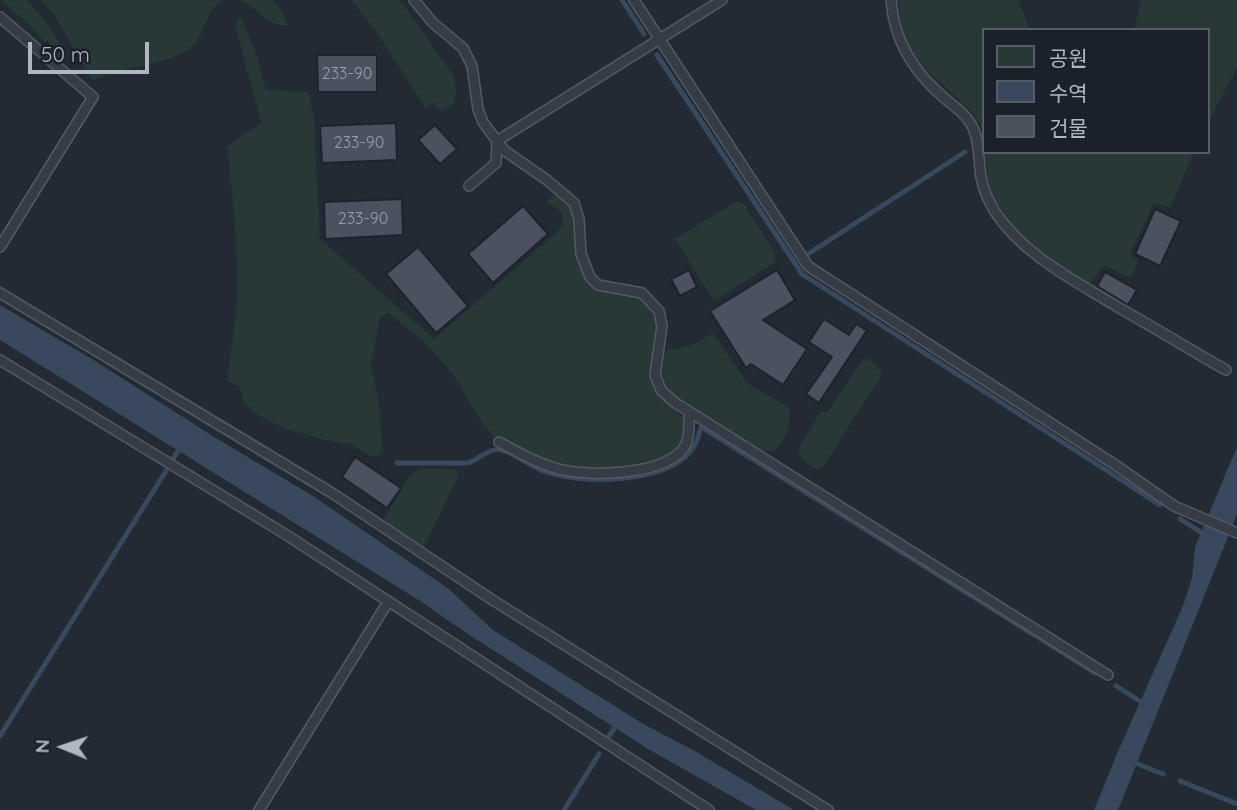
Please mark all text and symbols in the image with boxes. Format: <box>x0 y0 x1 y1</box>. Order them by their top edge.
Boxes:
scale bar <box>32 28 152 72</box>
legend <box>982 28 1209 154</box>
text: 50 m <box>41 41 90 67</box>
text: 공원 <box>1049 45 1088 71</box>
house number: 233-90 <box>322 64 372 84</box>
text: 수역 <box>1049 80 1088 106</box>
text: 건물 <box>1049 115 1088 141</box>
house number: 233-90 <box>334 133 384 153</box>
house number: 233-90 <box>338 209 388 229</box>
north arrow <box>28 712 98 782</box>
text: N <box>30 739 54 754</box>

